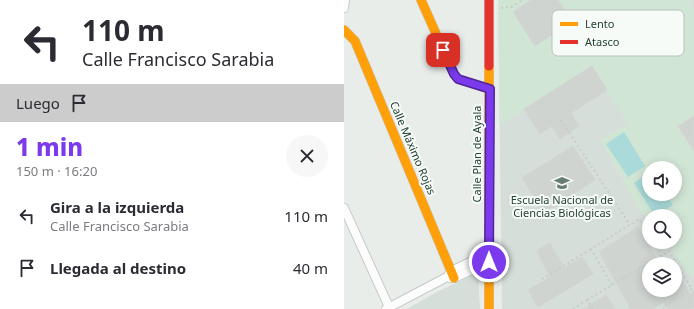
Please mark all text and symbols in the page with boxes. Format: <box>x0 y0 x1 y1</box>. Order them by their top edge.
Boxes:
legend <box>552 10 684 56</box>
text: 110 m <box>82 11 165 49</box>
icon: left <box>16 16 68 68</box>
text: Lento <box>585 16 615 31</box>
pin <box>426 33 460 67</box>
text: Atasco <box>585 34 620 49</box>
icon: arrive <box>432 39 454 61</box>
text: Calle Francisco Sarabia <box>82 47 274 71</box>
icon: arrive <box>68 92 90 114</box>
text: Luego <box>16 93 60 113</box>
street label: Calle Máximo Rojas <box>387 99 440 197</box>
street label: Calle Plan de Ayala <box>469 106 484 202</box>
text: 1 min <box>16 130 83 163</box>
button: close <box>286 135 328 177</box>
map controls <box>642 161 682 297</box>
button: sound <box>642 161 682 201</box>
text: 150 m · 16:20 <box>16 162 97 180</box>
school or university icon: Escuela Nacional de Ciencias Biológicas <box>553 174 571 192</box>
place label: Escuela Nacional de Ciencias Biológicas <box>511 192 613 220</box>
text: Gira a la izquierda <box>50 197 184 217</box>
icon: left <box>16 205 38 227</box>
text: 110 m <box>284 206 328 226</box>
button: search <box>642 209 682 249</box>
text: Calle Francisco Sarabia <box>50 217 189 235</box>
position arrow <box>468 241 510 283</box>
icon: arrive <box>16 257 38 279</box>
button: layers <box>642 257 682 297</box>
text: Llegada al destino <box>50 258 186 278</box>
text: 40 m <box>293 258 328 278</box>

